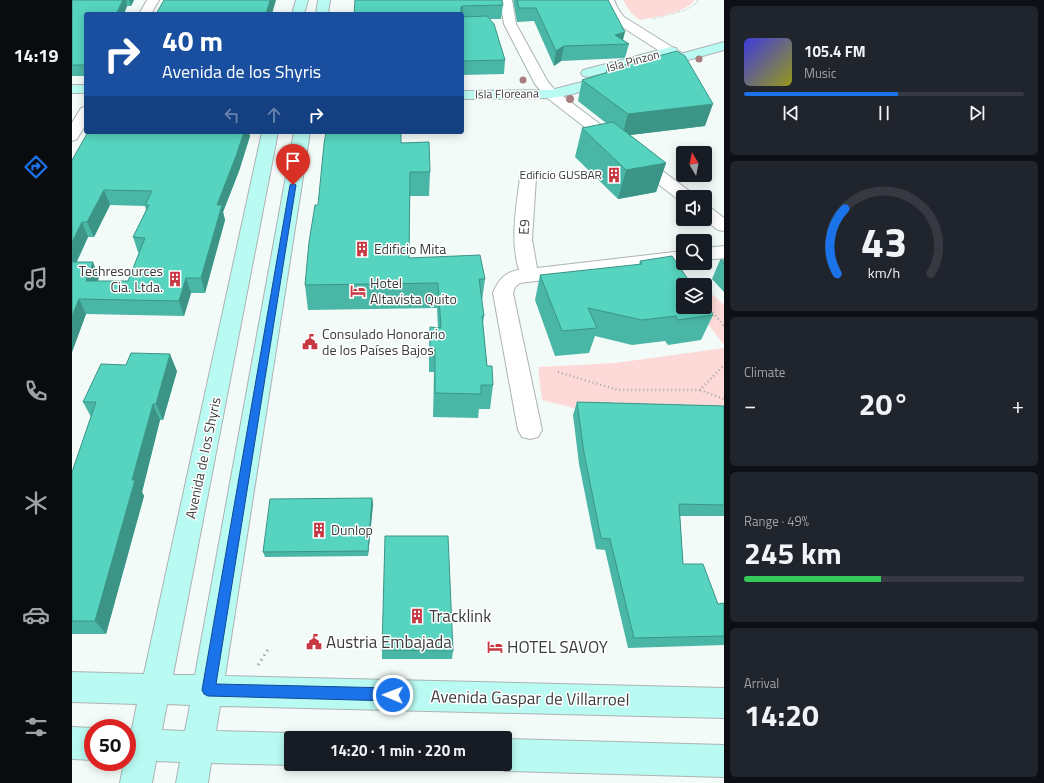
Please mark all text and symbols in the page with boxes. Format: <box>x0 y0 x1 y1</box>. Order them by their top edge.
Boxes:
text: 40 m <box>162 19 223 62</box>
icon: right <box>96 28 148 80</box>
text: 105.4 FM <box>804 40 866 63</box>
text: 14:19 <box>14 42 58 69</box>
street label: Isla Pinzon <box>604 44 662 77</box>
text: Avenida de los Shyris <box>162 58 321 85</box>
text: Music <box>804 63 836 83</box>
street label: Isla Floreana <box>475 83 539 104</box>
icon: previous <box>780 102 802 124</box>
icon: pause <box>873 102 895 124</box>
icon: next <box>966 102 988 124</box>
icon: left <box>221 104 243 126</box>
icon: ahead <box>263 104 285 126</box>
icon: right <box>305 104 327 126</box>
pin <box>276 144 310 185</box>
north arrow <box>676 146 712 182</box>
map controls <box>676 146 712 314</box>
icon: arrive <box>282 150 304 172</box>
icon: directions <box>22 153 50 181</box>
place label: Edificio GUSBAR <box>520 165 602 184</box>
building icon: Edificio GUSBAR <box>605 166 623 184</box>
button: sound <box>676 190 712 226</box>
text: 43 <box>861 210 907 273</box>
street label: E9 <box>513 218 534 235</box>
button: search <box>676 234 712 270</box>
place label: Edificio Mita <box>374 238 446 259</box>
building icon: Edificio Mita <box>353 240 371 258</box>
place label: Techresources Cia. Ltda. <box>79 260 163 297</box>
text: km/h <box>868 262 900 284</box>
icon: music <box>22 265 50 293</box>
building icon: Techresources Cia. Ltda. <box>166 270 184 288</box>
place label: Hotel Altavista Quito <box>370 272 457 309</box>
button: layers <box>676 278 712 314</box>
hotel icon: Hotel Altavista Quito <box>349 282 367 300</box>
place label: Consulado Honorario de los Países Bajos <box>322 323 445 360</box>
public building icon: Consulado Honorario de los Países Bajos <box>301 333 319 351</box>
text: Climate <box>744 362 785 382</box>
icon: phone <box>22 377 50 405</box>
text: 20° <box>859 381 909 427</box>
text: − <box>744 388 756 422</box>
text: + <box>1012 388 1024 422</box>
street label: Avenida de los Shyris <box>179 395 226 521</box>
icon: climate <box>22 489 50 517</box>
text: Range · 49% <box>744 511 809 531</box>
place label: Dunlop <box>331 519 373 540</box>
building icon: Dunlop <box>310 521 328 539</box>
text: 245 km <box>744 530 842 576</box>
icon: car <box>22 601 50 629</box>
place label: Tracklink <box>429 603 491 629</box>
building icon: Tracklink <box>408 607 426 625</box>
place label: Austria Embajada <box>326 629 452 655</box>
public building icon: Austria Embajada <box>305 633 323 651</box>
place label: HOTEL SAVOY <box>507 634 608 660</box>
hotel icon: HOTEL SAVOY <box>486 638 504 656</box>
text: Arrival <box>744 673 779 693</box>
position arrow <box>372 674 414 716</box>
street label: Avenida Gaspar de Villarroel <box>430 683 630 713</box>
text: 14:20 <box>744 692 819 738</box>
icon: filters <box>22 713 50 741</box>
speed limit sign: 50 <box>84 719 136 771</box>
text: 14:20 · 1 min · 220 m <box>330 739 466 762</box>

